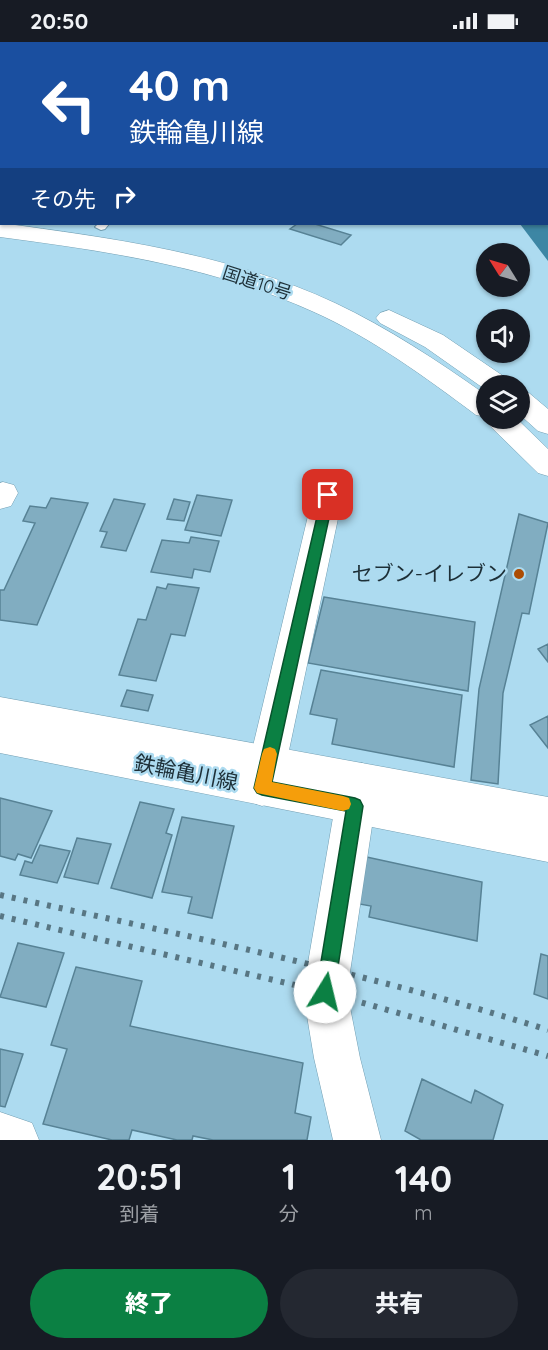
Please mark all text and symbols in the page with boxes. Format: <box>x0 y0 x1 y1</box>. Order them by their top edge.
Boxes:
text: 20:50 <box>30 7 88 35</box>
text: 40 m <box>129 59 230 112</box>
icon: left <box>30 66 108 144</box>
text: 鉄輪亀川線 <box>129 115 264 149</box>
icon: right <box>108 180 141 213</box>
text: その先 <box>30 185 96 213</box>
north arrow <box>476 243 530 297</box>
map controls <box>476 243 530 429</box>
street label: 国道10号 <box>220 261 295 304</box>
button: sound <box>476 309 530 363</box>
button: layers <box>476 375 530 429</box>
pin <box>302 469 353 520</box>
icon: arrive <box>311 478 344 511</box>
place label: セブン-イレブン <box>352 560 507 586</box>
marker: セブン-イレブン <box>512 567 526 581</box>
street label: 鉄輪亀川線 <box>132 749 240 795</box>
position arrow <box>293 960 357 1024</box>
text: 20:51 <box>96 1154 183 1199</box>
text: 1 <box>282 1154 296 1199</box>
text: 140 <box>395 1156 452 1201</box>
text: m <box>414 1200 433 1225</box>
text: 到着 <box>119 1201 159 1226</box>
text: 分 <box>279 1201 299 1226</box>
button: 終了 <box>30 1269 268 1338</box>
button: 共有 <box>280 1269 518 1338</box>

